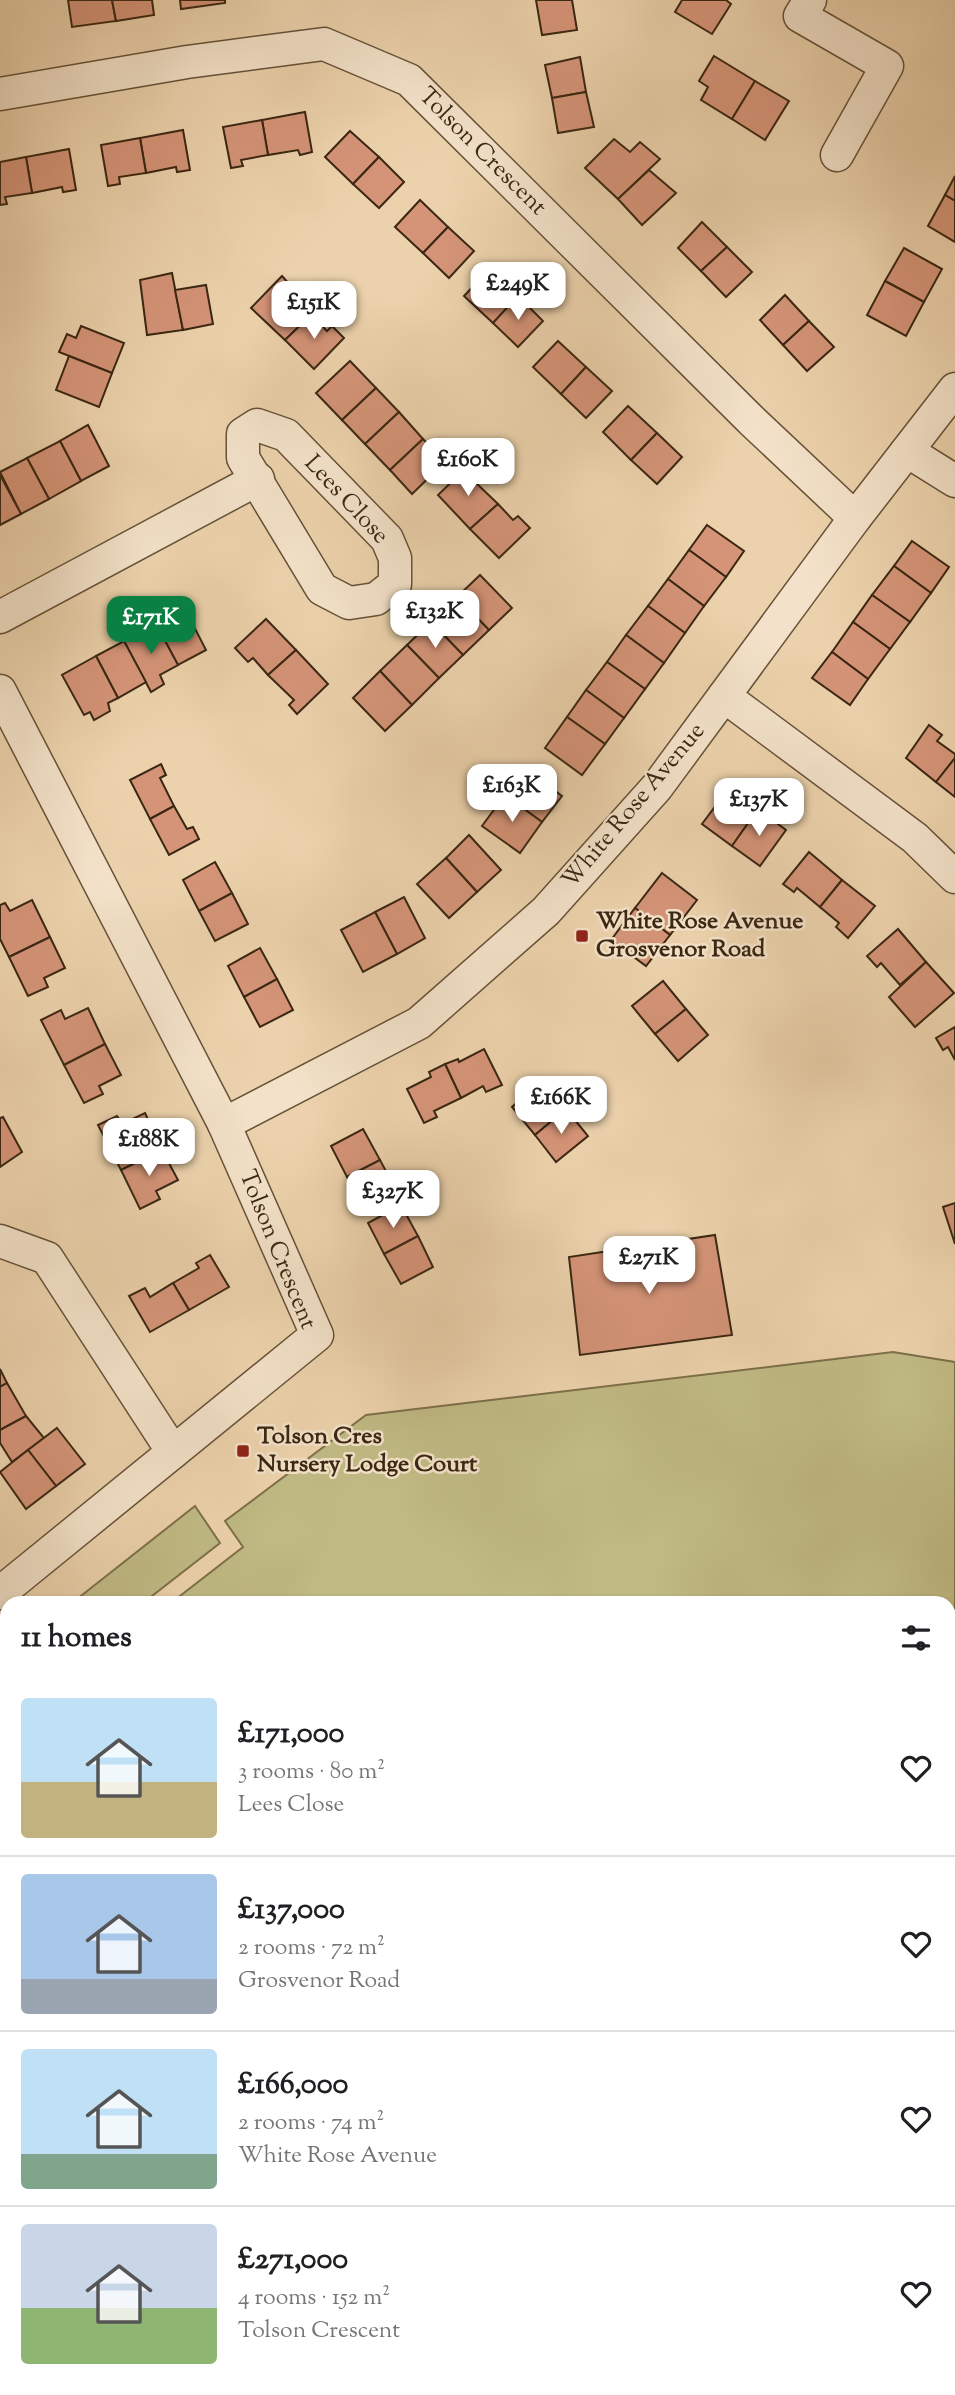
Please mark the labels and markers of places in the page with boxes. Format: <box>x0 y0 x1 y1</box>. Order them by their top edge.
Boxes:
pin: £249K <box>469 262 567 322</box>
pin: £151K <box>265 282 363 341</box>
pin: £160K <box>419 438 517 498</box>
pin: £132K <box>386 590 484 650</box>
pin: £171K <box>102 596 200 656</box>
pin: £163K <box>463 764 561 824</box>
pin: £137K <box>710 778 808 838</box>
place label: White Rose Avenue Grosvenor Road <box>596 905 804 967</box>
marker: White Rose Avenue Grosvenor Road <box>574 928 590 944</box>
pin: £166K <box>512 1076 610 1136</box>
pin: £188K <box>100 1118 198 1178</box>
pin: £327K <box>344 1170 442 1230</box>
pin: £271K <box>600 1236 698 1296</box>
place label: Tolson Cres Nursery Lodge Court <box>257 1420 478 1482</box>
marker: Tolson Cres Nursery Lodge Court <box>235 1443 251 1459</box>

